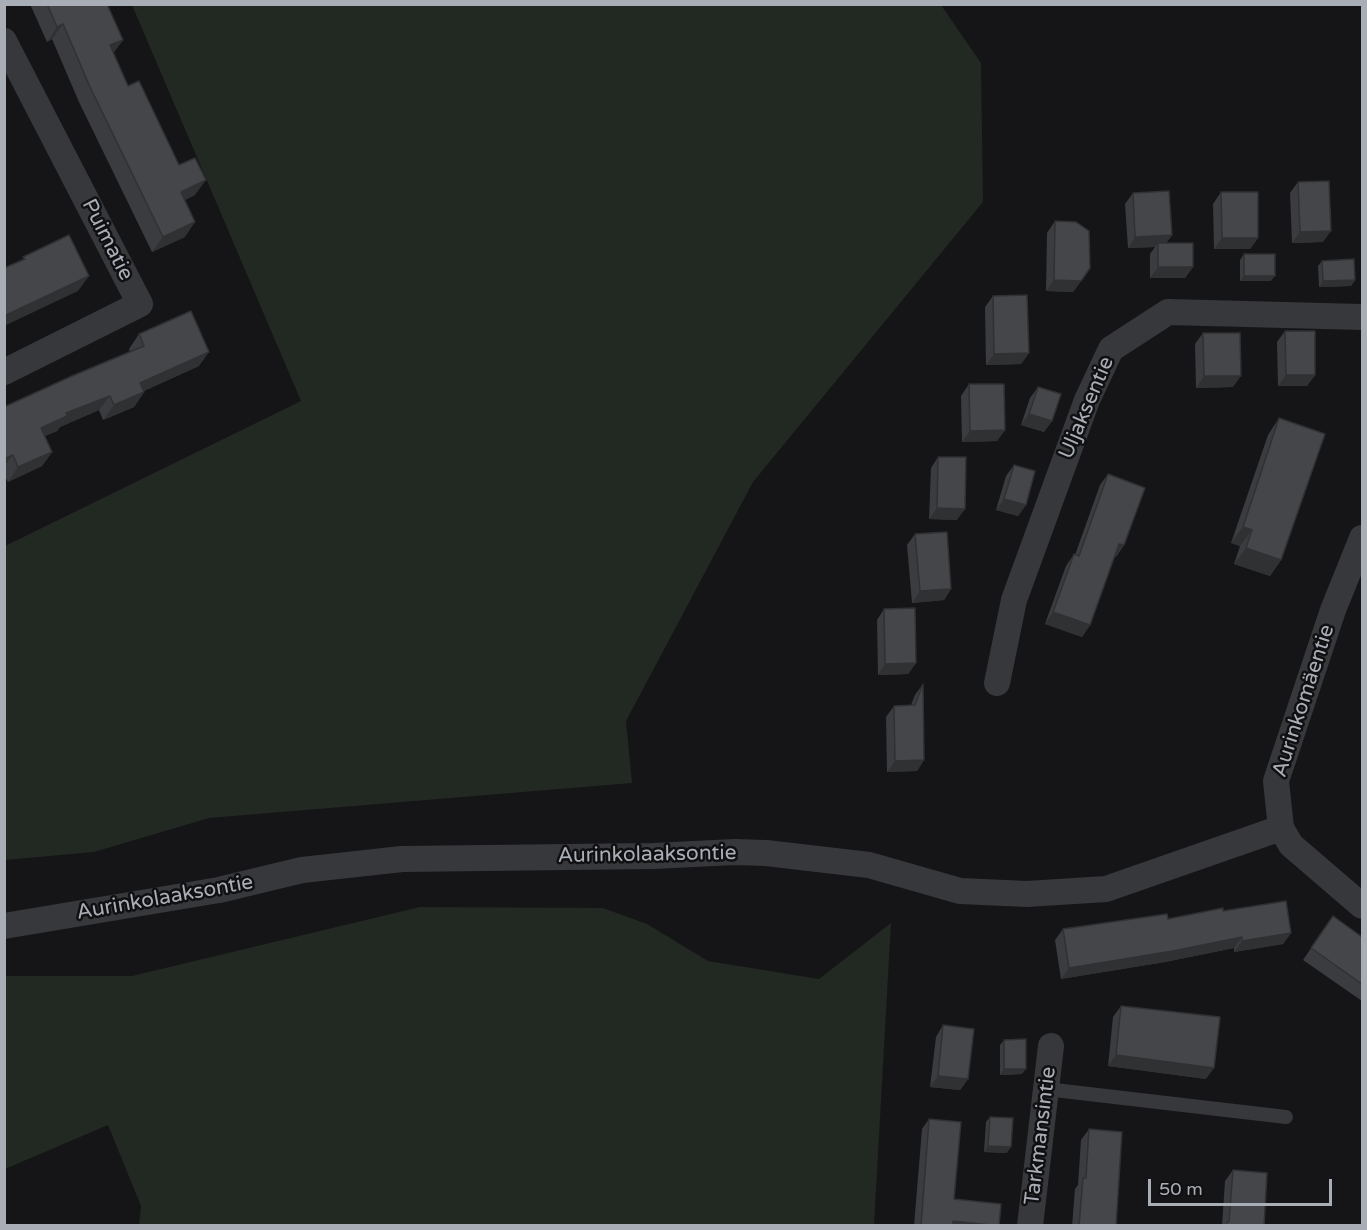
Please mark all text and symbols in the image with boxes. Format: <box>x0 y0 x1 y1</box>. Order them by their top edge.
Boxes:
street label: Puimatie <box>76 195 138 285</box>
street label: Uljaksentie <box>1054 353 1120 463</box>
street label: Aurinkomäentie <box>1267 622 1341 780</box>
street label: Aurinkolaaksontie <box>557 841 737 869</box>
street label: Aurinkolaaksontie <box>75 870 255 926</box>
street label: Tarkmansintie <box>1020 1065 1062 1207</box>
scale bar <box>1151 1167 1336 1205</box>
text: 50 m <box>1159 1178 1203 1200</box>

